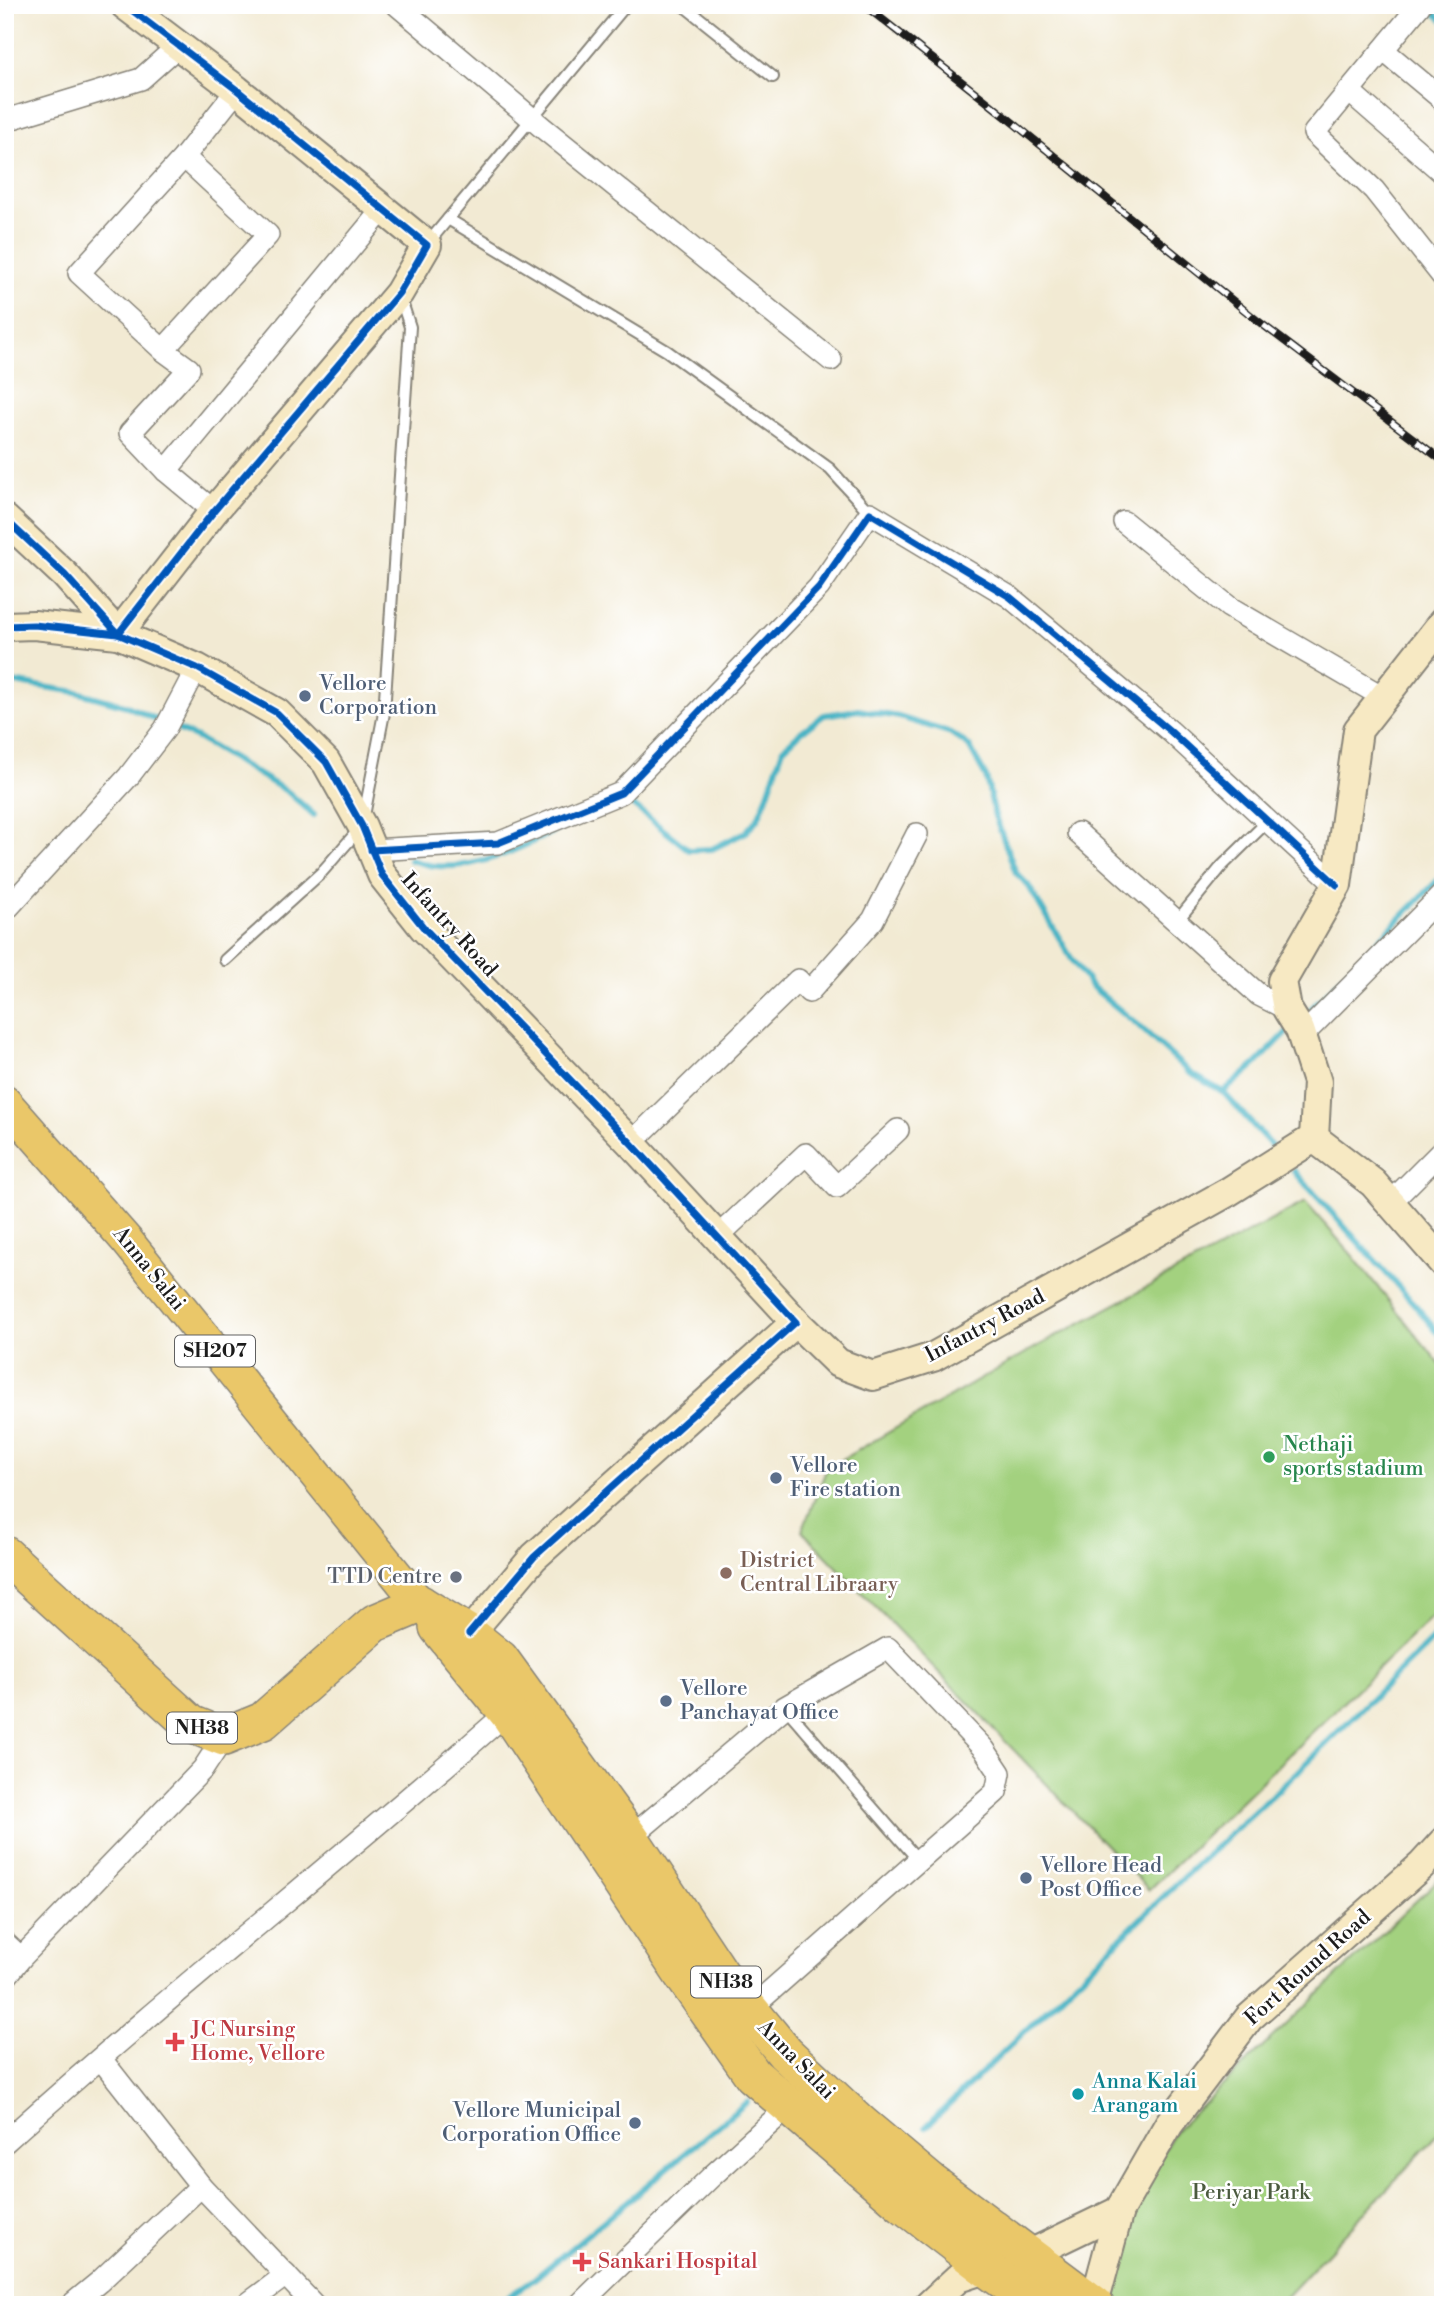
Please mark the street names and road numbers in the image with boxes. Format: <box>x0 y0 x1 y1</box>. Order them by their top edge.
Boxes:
street label: Infantry Road <box>395 867 503 983</box>
street label: Anna Salai <box>107 1221 191 1316</box>
street label: Infantry Road <box>921 1284 1049 1368</box>
road number: SH207 <box>175 1336 255 1366</box>
road number: NH38 <box>167 1712 237 1744</box>
street label: Fort Round Road <box>1239 1904 1377 2032</box>
road number: NH38 <box>691 1966 761 1998</box>
street label: Anna Salai <box>751 2014 840 2105</box>

